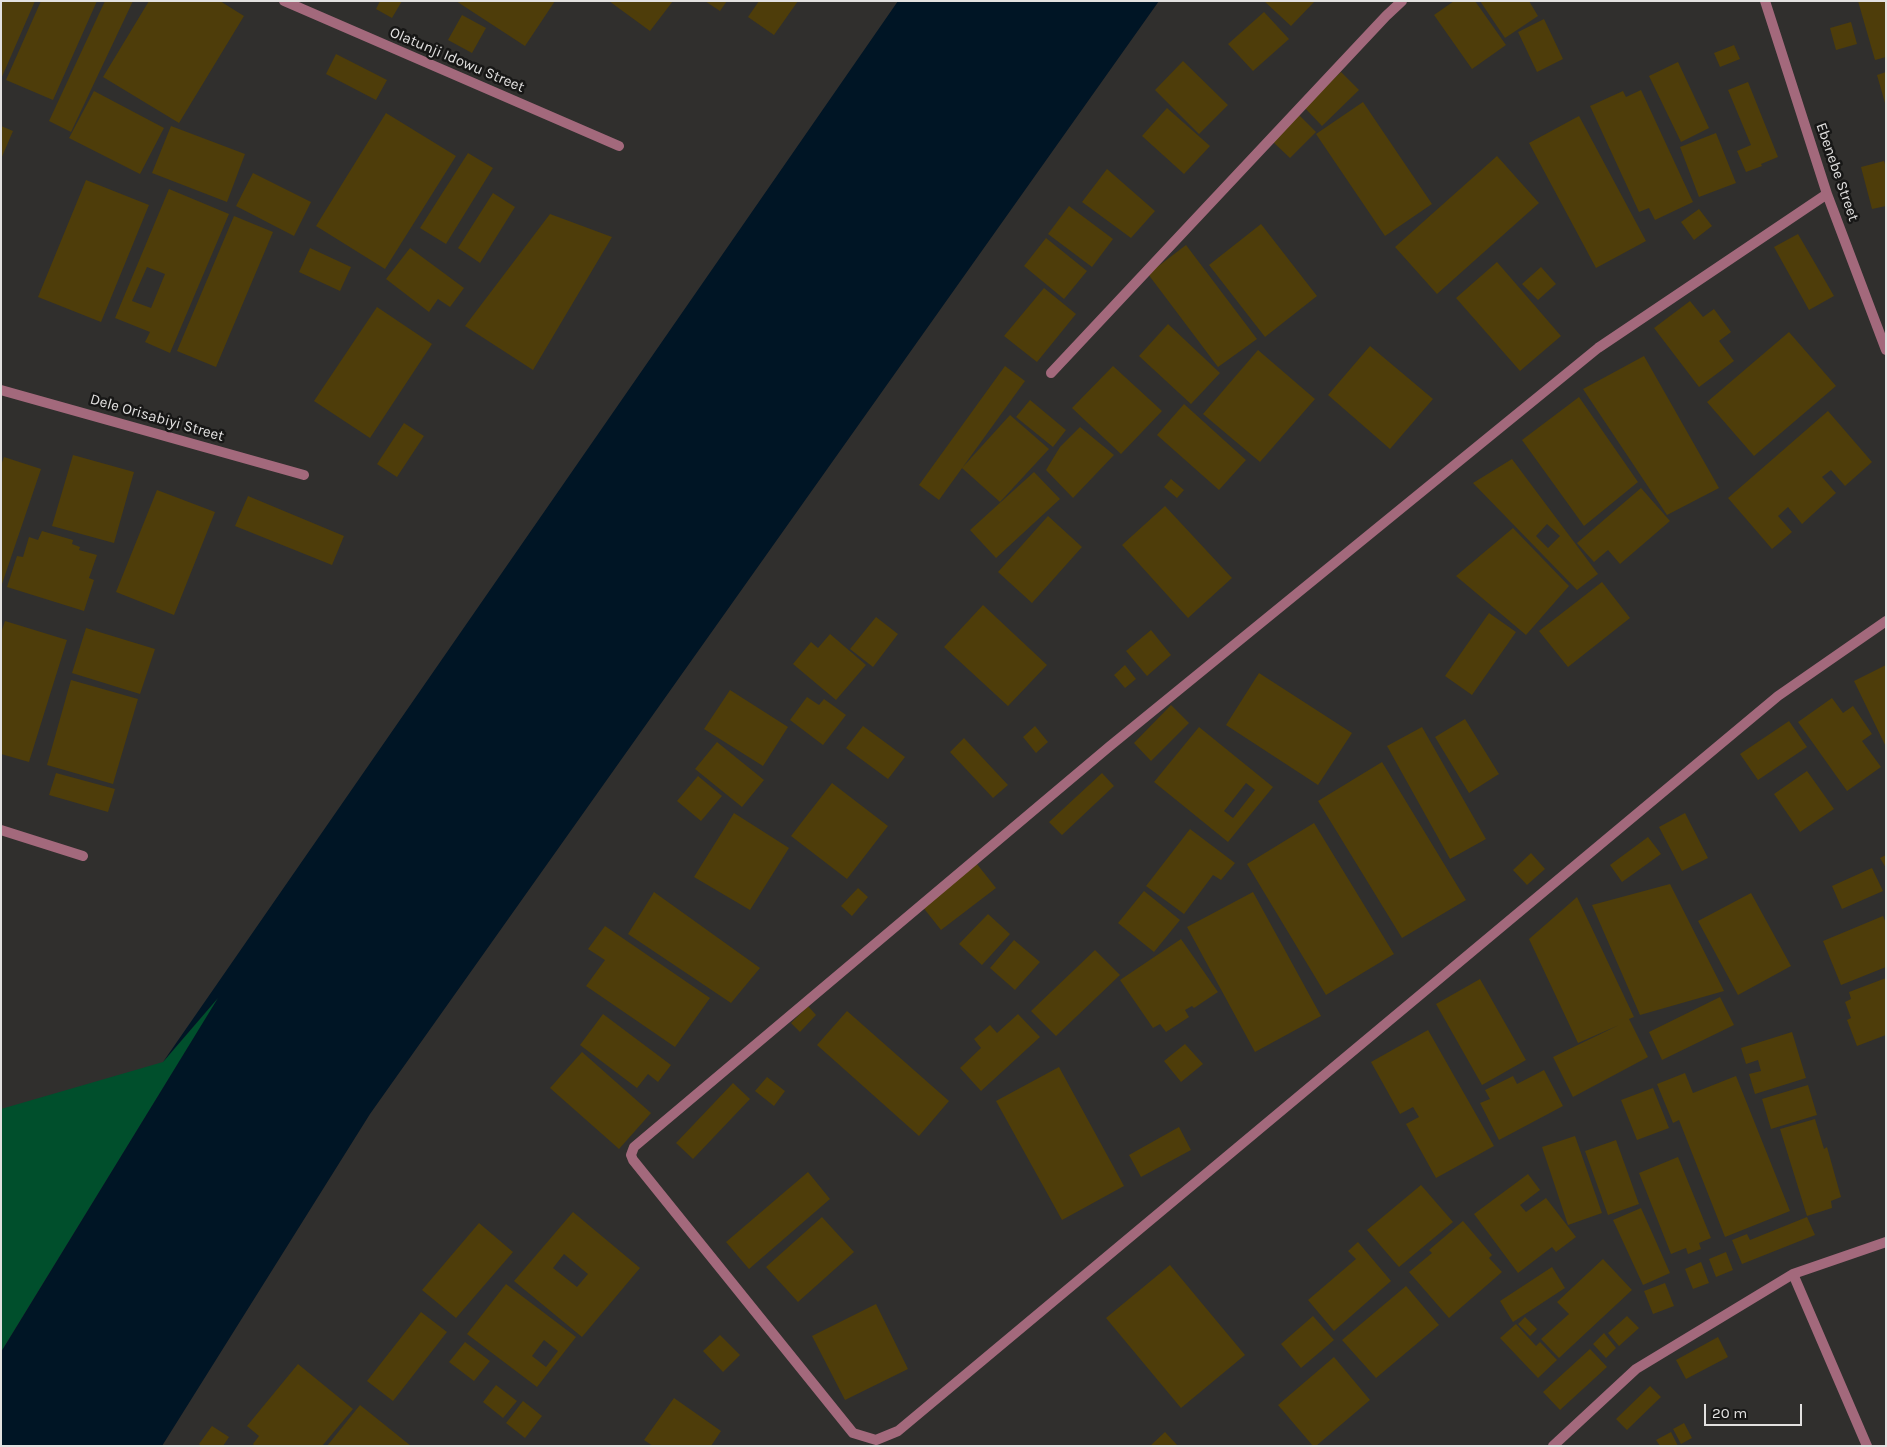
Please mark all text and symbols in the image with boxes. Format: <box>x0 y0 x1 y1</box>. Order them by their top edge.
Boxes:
street label: Olatunji Idowu Street <box>387 23 527 97</box>
street label: Ebenebe Street <box>1812 120 1862 224</box>
street label: Dele Orisabiyi Street <box>88 390 226 446</box>
scale bar <box>1707 1394 1804 1426</box>
text: 20 m <box>1712 1404 1747 1422</box>

